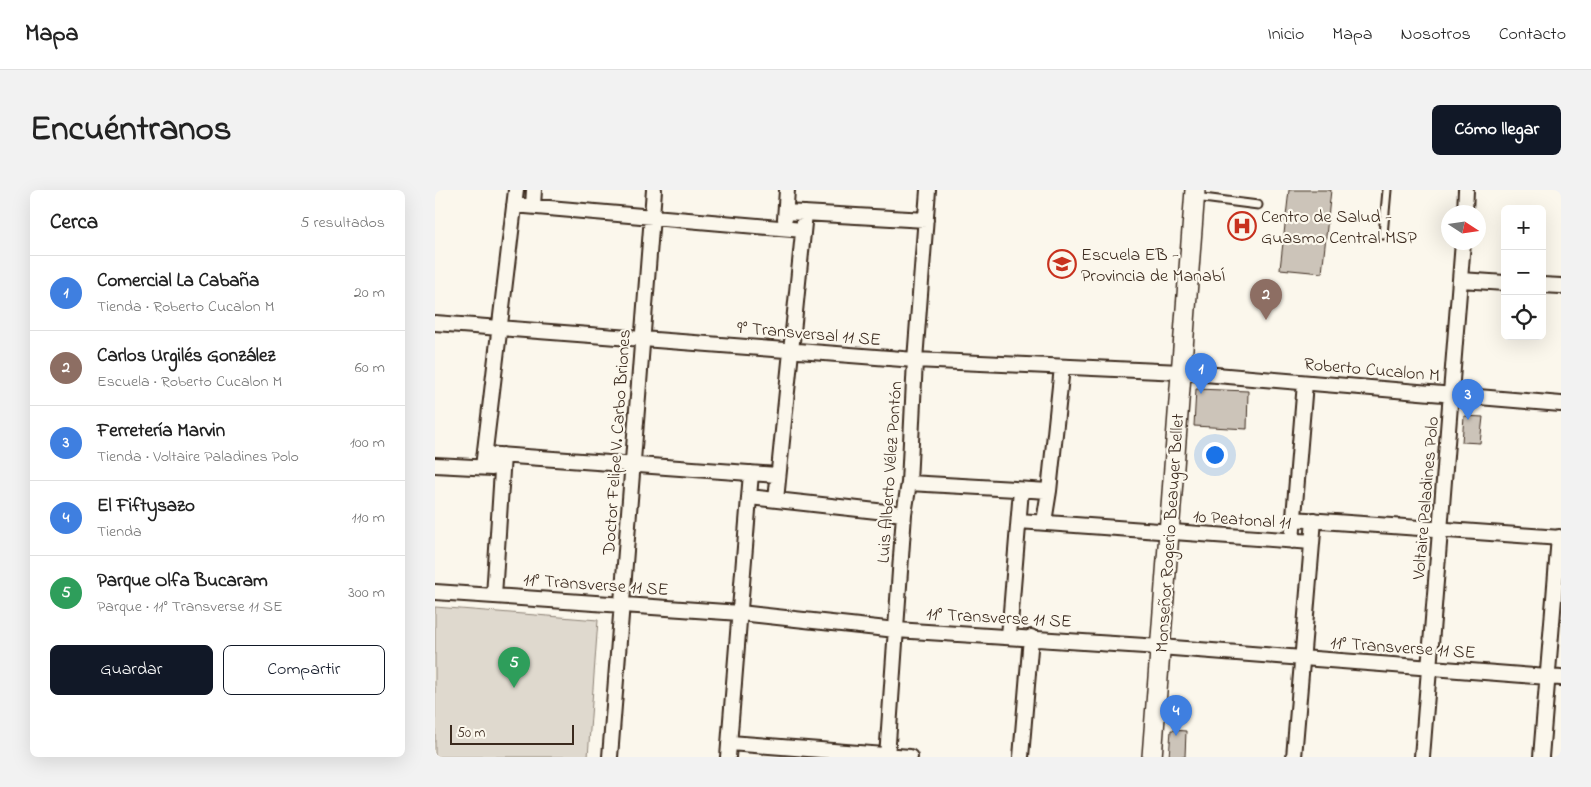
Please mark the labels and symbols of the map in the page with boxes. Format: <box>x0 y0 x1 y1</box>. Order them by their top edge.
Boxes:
place label: Centro de Salud - Guasmo Central MSP <box>1261 205 1417 252</box>
north arrow <box>1441 205 1486 250</box>
hospital icon: Centro de Salud - Guasmo Central MSP <box>1227 211 1257 241</box>
place label: Escuela EB - Provincia de ManabÍ <box>1081 243 1225 290</box>
school or university icon: Escuela EB - Provincia de ManabÍ <box>1047 249 1077 279</box>
pin: 2 <box>1250 279 1282 320</box>
street label: 9° Transversal 11 SE <box>736 316 882 354</box>
street label: Doctor Felipe V. Carbo Briones <box>597 329 639 557</box>
street label: Roberto Cucalon M <box>1303 352 1441 390</box>
pin: 1 <box>1185 353 1217 394</box>
pin: 3 <box>1452 379 1484 420</box>
street label: Luis Alberto Vélez Pontón <box>872 380 910 564</box>
street label: Monseñor Rogerio Beauger Bellet <box>1150 413 1193 654</box>
street label: Voltaire Paladines Polo <box>1407 415 1447 582</box>
your location <box>1202 442 1228 468</box>
street label: 10 Peatonal 11 <box>1192 505 1292 537</box>
street label: 11° Transverse 11 SE <box>522 568 670 604</box>
street label: 11° Transverse 11 SE <box>925 602 1072 636</box>
street label: 11° Transverse 11 SE <box>1329 631 1477 667</box>
pin: 5 <box>498 647 530 688</box>
pin: 4 <box>1160 695 1192 736</box>
scale bar <box>450 722 574 745</box>

